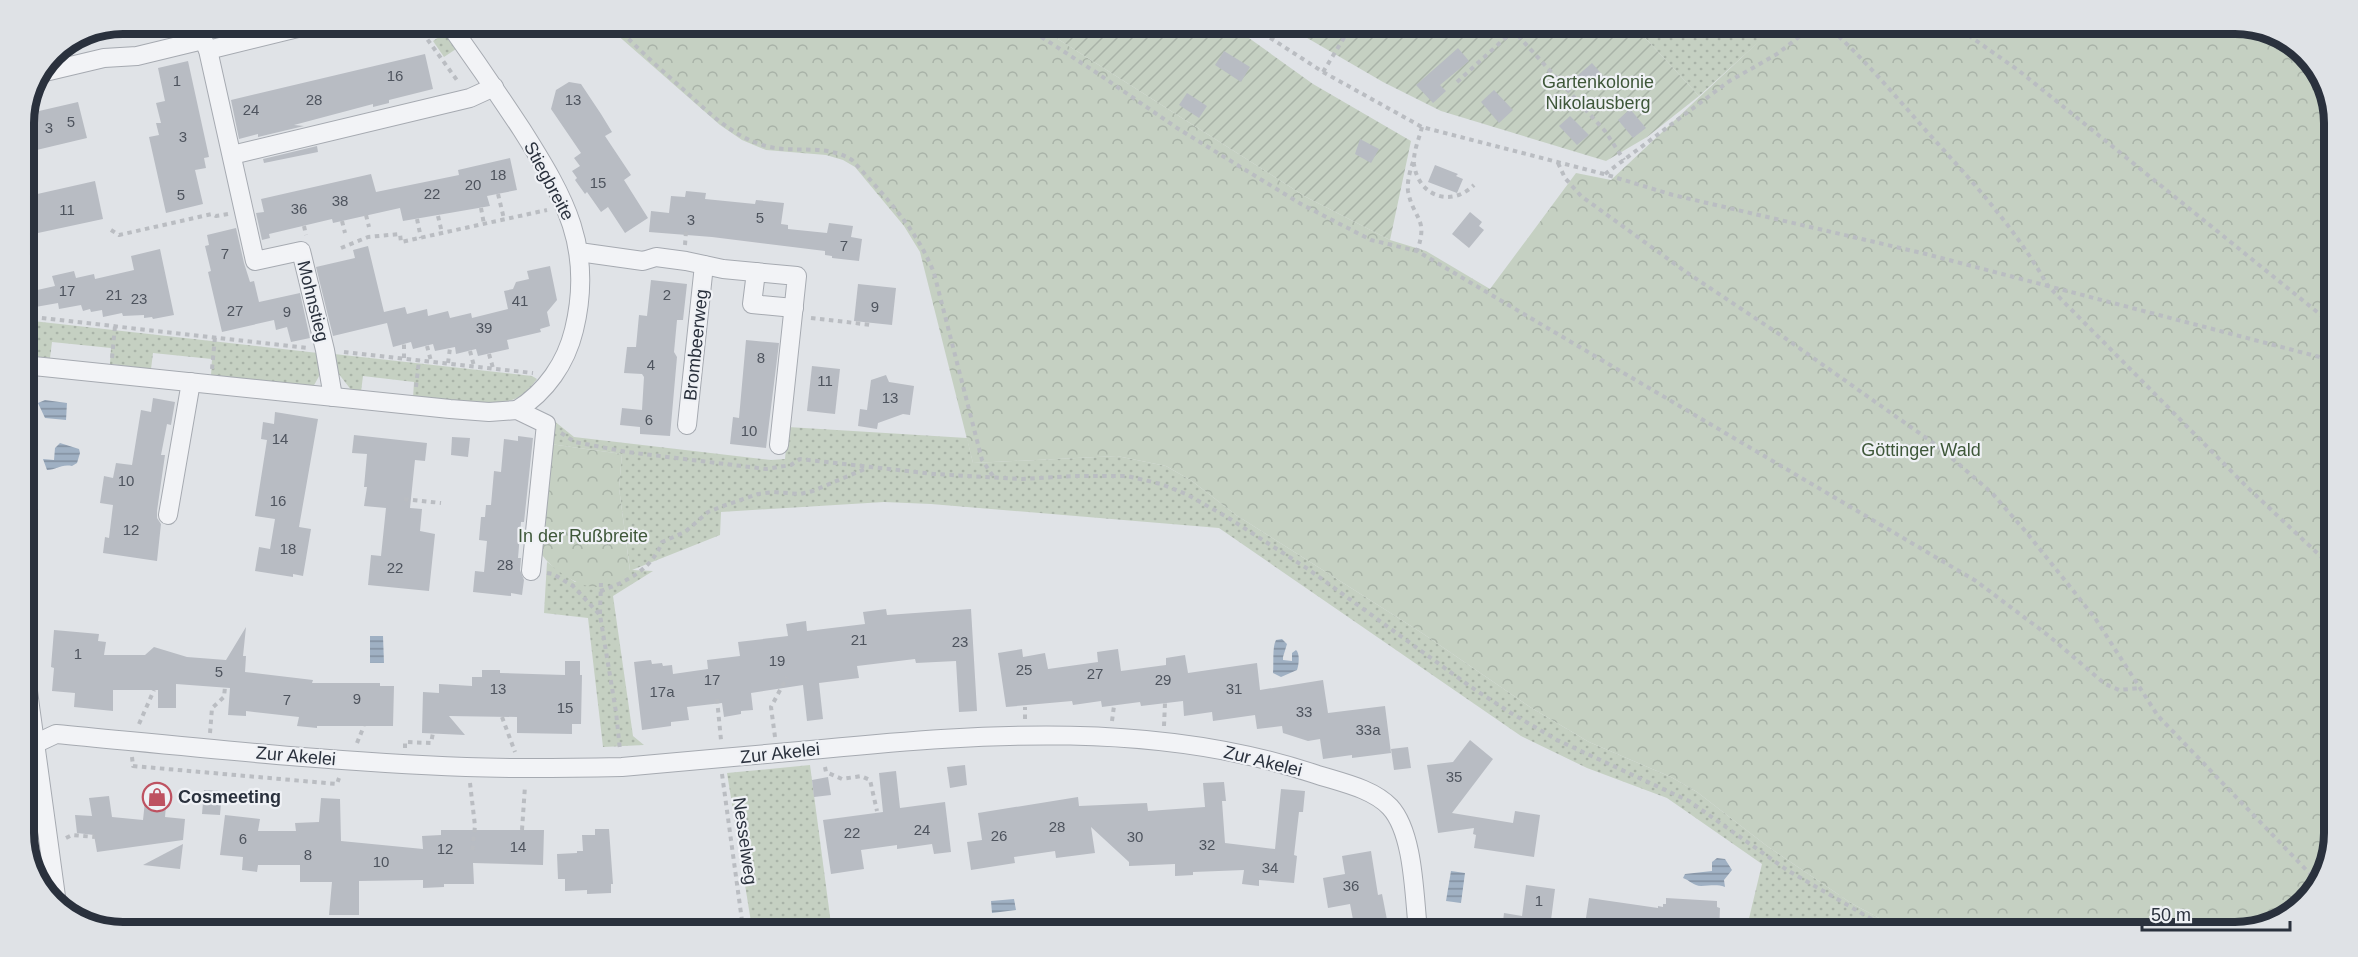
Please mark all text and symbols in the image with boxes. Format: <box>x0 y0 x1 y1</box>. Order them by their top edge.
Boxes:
house number: 16 <box>387 67 403 84</box>
house number: 1 <box>173 72 181 89</box>
park label: Gartenkolonie Nikolausberg <box>1542 72 1654 113</box>
house number: 28 <box>306 91 322 108</box>
house number: 13 <box>565 91 581 108</box>
house number: 24 <box>243 101 259 118</box>
house number: 5 <box>67 113 75 130</box>
house number: 3 <box>45 119 53 136</box>
house number: 3 <box>179 128 187 145</box>
street label: Stiegbreite <box>520 138 578 224</box>
house number: 18 <box>490 166 506 183</box>
house number: 15 <box>590 174 606 191</box>
house number: 20 <box>465 176 481 193</box>
house number: 22 <box>424 185 440 202</box>
house number: 5 <box>177 186 185 203</box>
house number: 38 <box>332 192 348 209</box>
house number: 36 <box>291 200 307 217</box>
house number: 11 <box>59 201 75 218</box>
house number: 5 <box>756 209 764 226</box>
house number: 3 <box>687 211 695 228</box>
house number: 7 <box>840 237 848 254</box>
house number: 7 <box>221 245 229 262</box>
street label: Mohnstieg <box>293 258 333 344</box>
house number: 17 <box>59 282 75 299</box>
house number: 21 <box>106 286 122 303</box>
house number: 2 <box>663 286 671 303</box>
street label: Brombeerweg <box>680 288 712 402</box>
house number: 23 <box>131 290 147 307</box>
house number: 41 <box>512 292 528 309</box>
house number: 9 <box>871 298 879 315</box>
house number: 27 <box>227 302 243 319</box>
house number: 9 <box>283 303 291 320</box>
house number: 39 <box>476 319 492 336</box>
house number: 8 <box>757 349 765 366</box>
house number: 4 <box>647 356 655 373</box>
house number: 11 <box>817 372 833 389</box>
house number: 13 <box>882 389 898 406</box>
house number: 6 <box>645 411 653 428</box>
house number: 10 <box>741 422 757 439</box>
house number: 14 <box>272 430 288 447</box>
park label: Göttinger Wald <box>1861 440 1981 460</box>
house number: 10 <box>118 472 134 489</box>
house number: 16 <box>270 492 286 509</box>
house number: 12 <box>123 521 139 538</box>
park label: In der Rußbreite <box>518 526 648 546</box>
house number: 18 <box>280 540 296 557</box>
house number: 28 <box>497 556 513 573</box>
house number: 22 <box>387 559 403 576</box>
house number: 21 <box>851 631 867 648</box>
house number: 23 <box>952 633 968 650</box>
house number: 1 <box>74 645 82 662</box>
house number: 19 <box>769 652 785 669</box>
house number: 25 <box>1016 661 1032 678</box>
house number: 5 <box>215 663 223 680</box>
house number: 27 <box>1087 665 1103 682</box>
house number: 17 <box>704 671 720 688</box>
house number: 29 <box>1155 671 1171 688</box>
house number: 13 <box>490 680 506 697</box>
house number: 31 <box>1226 680 1242 697</box>
house number: 17a <box>649 683 675 700</box>
house number: 9 <box>353 690 361 707</box>
house number: 7 <box>283 691 291 708</box>
house number: 15 <box>557 699 573 716</box>
house number: 33 <box>1296 703 1312 720</box>
house number: 33a <box>1355 721 1381 738</box>
street label: Zur Akelei <box>739 739 821 767</box>
street label: Zur Akelei <box>1222 742 1304 780</box>
street label: Zur Akelei <box>255 743 337 769</box>
house number: 35 <box>1446 768 1462 785</box>
shop icon: Cosmeeting <box>141 781 173 813</box>
place label: Cosmeeting <box>178 787 281 807</box>
street label: Nesselweg <box>729 796 761 886</box>
house number: 28 <box>1049 818 1065 835</box>
house number: 24 <box>914 821 930 838</box>
house number: 22 <box>844 824 860 841</box>
house number: 26 <box>991 827 1007 844</box>
house number: 30 <box>1127 828 1143 845</box>
house number: 6 <box>239 830 247 847</box>
house number: 32 <box>1199 836 1215 853</box>
house number: 14 <box>510 838 526 855</box>
house number: 12 <box>437 840 453 857</box>
house number: 8 <box>304 846 312 863</box>
house number: 10 <box>373 853 389 870</box>
house number: 34 <box>1262 859 1278 876</box>
house number: 36 <box>1343 877 1359 894</box>
house number: 1 <box>1535 892 1543 909</box>
scale bar <box>2142 894 2290 932</box>
text: 50 m <box>2151 905 2191 925</box>

